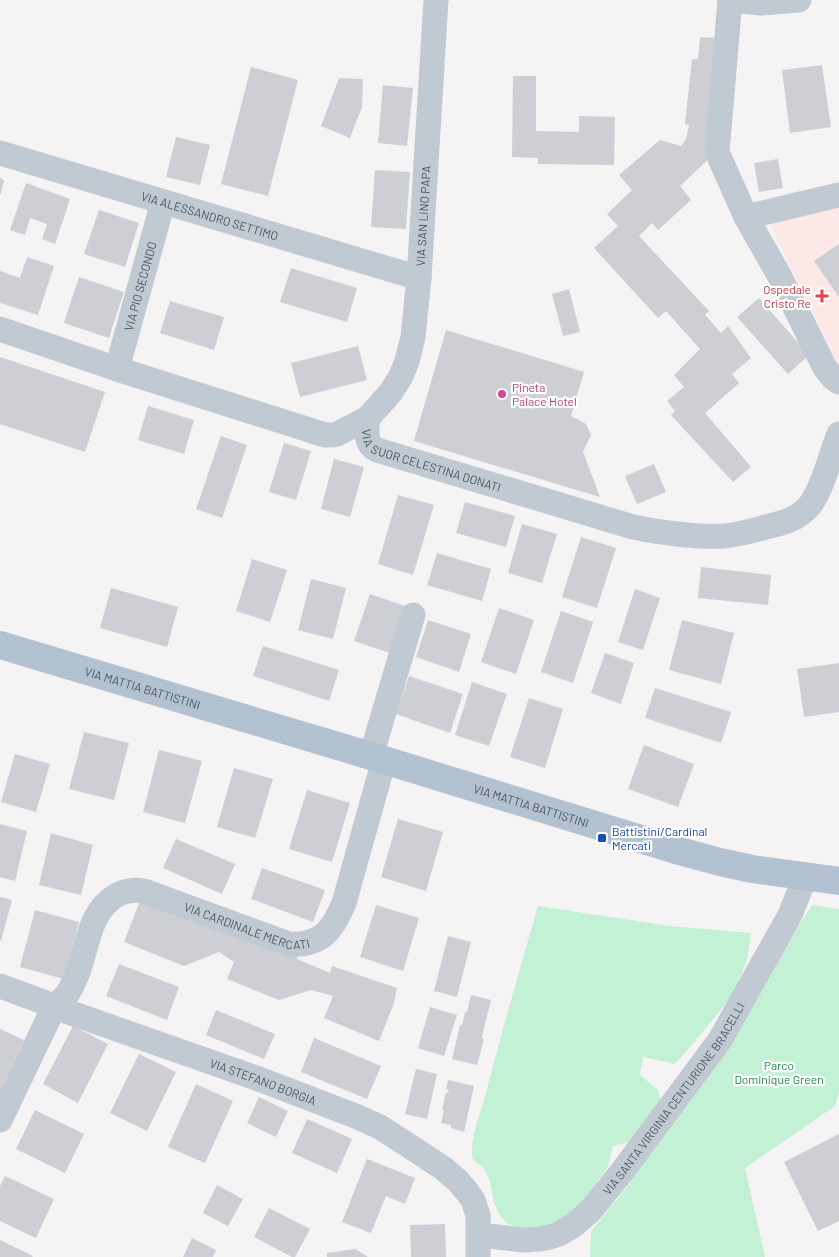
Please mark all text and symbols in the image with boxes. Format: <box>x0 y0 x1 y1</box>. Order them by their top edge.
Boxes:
street label: VIA SAN LINO PAPA <box>413 165 433 267</box>
street label: VIA ALESSANDRO SETTIMO <box>140 189 280 243</box>
street label: VIA PIO SECONDO <box>121 240 159 332</box>
place label: Ospedale Cristo Re <box>763 282 811 310</box>
marker: Ospedale Cristo Re <box>815 289 829 303</box>
place label: Pineta Palace Hotel <box>512 380 577 408</box>
marker: Pineta Palace Hotel <box>496 388 508 400</box>
street label: VIA SUOR CELESTINA DONATI <box>360 429 503 494</box>
street label: VIA MATTIA BATTISTINI <box>83 664 202 712</box>
street label: VIA MATTIA BATTISTINI <box>472 781 591 830</box>
place label: Battistini/Cardinal Mercati <box>612 824 707 852</box>
marker: Battistini/Cardinal Mercati <box>596 832 608 844</box>
street label: VIA CARDINALE MERCATI <box>182 899 311 951</box>
street label: VIA SANTA VIRGINIA CENTURIONE BRACELLI <box>599 1000 747 1197</box>
street label: VIA STEFANO BORGIA <box>208 1055 318 1107</box>
park label: Parco Dominique Green <box>734 1058 824 1086</box>

